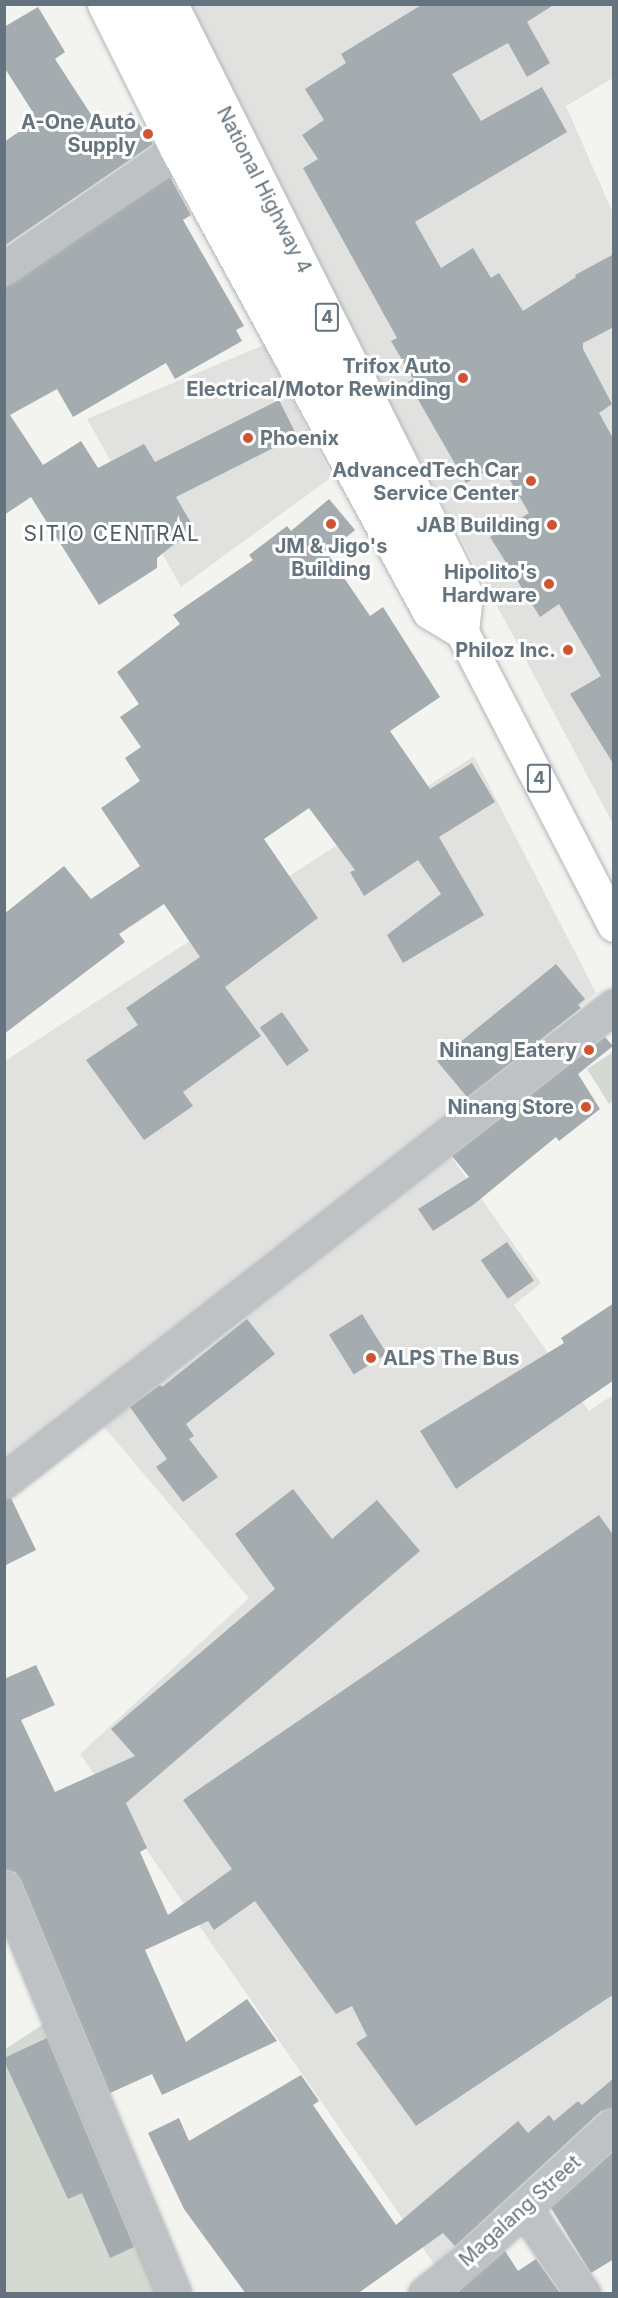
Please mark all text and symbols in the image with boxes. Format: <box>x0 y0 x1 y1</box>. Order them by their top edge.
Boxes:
street label: National Highway 4 <box>212 103 316 277</box>
place label: A-One Auto Supply <box>21 110 136 157</box>
marker: A-One Auto Supply <box>141 127 155 141</box>
road number: 4 <box>314 302 340 332</box>
place label: Trifox Auto Electrical/Motor Rewinding <box>186 354 451 401</box>
marker: Trifox Auto Electrical/Motor Rewinding <box>456 371 470 385</box>
place label: Phoenix <box>260 426 339 450</box>
marker: Phoenix <box>241 431 255 445</box>
place label: AdvancedTech Car Service Center <box>332 458 519 505</box>
marker: AdvancedTech Car Service Center <box>524 474 538 488</box>
place label: JAB Building <box>416 513 540 537</box>
marker: JM & Jigo's Building <box>324 517 338 531</box>
marker: JAB Building <box>545 518 559 532</box>
district label: SITIO CENTRAL <box>24 521 200 547</box>
place label: JM & Jigo's Building <box>275 534 387 581</box>
place label: Hipolito's Hardware <box>442 560 537 607</box>
marker: Hipolito's Hardware <box>542 577 556 591</box>
place label: Philoz Inc. <box>455 638 556 662</box>
marker: Philoz Inc. <box>561 643 575 657</box>
road number: 4 <box>526 763 552 793</box>
place label: Ninang Eatery <box>439 1038 577 1062</box>
marker: Ninang Eatery <box>582 1043 596 1057</box>
place label: Ninang Store <box>447 1095 574 1119</box>
marker: Ninang Store <box>579 1100 593 1114</box>
place label: ALPS The Bus <box>383 1346 519 1370</box>
marker: ALPS The Bus <box>364 1351 378 1365</box>
street label: Magalang Street <box>454 2150 586 2272</box>

